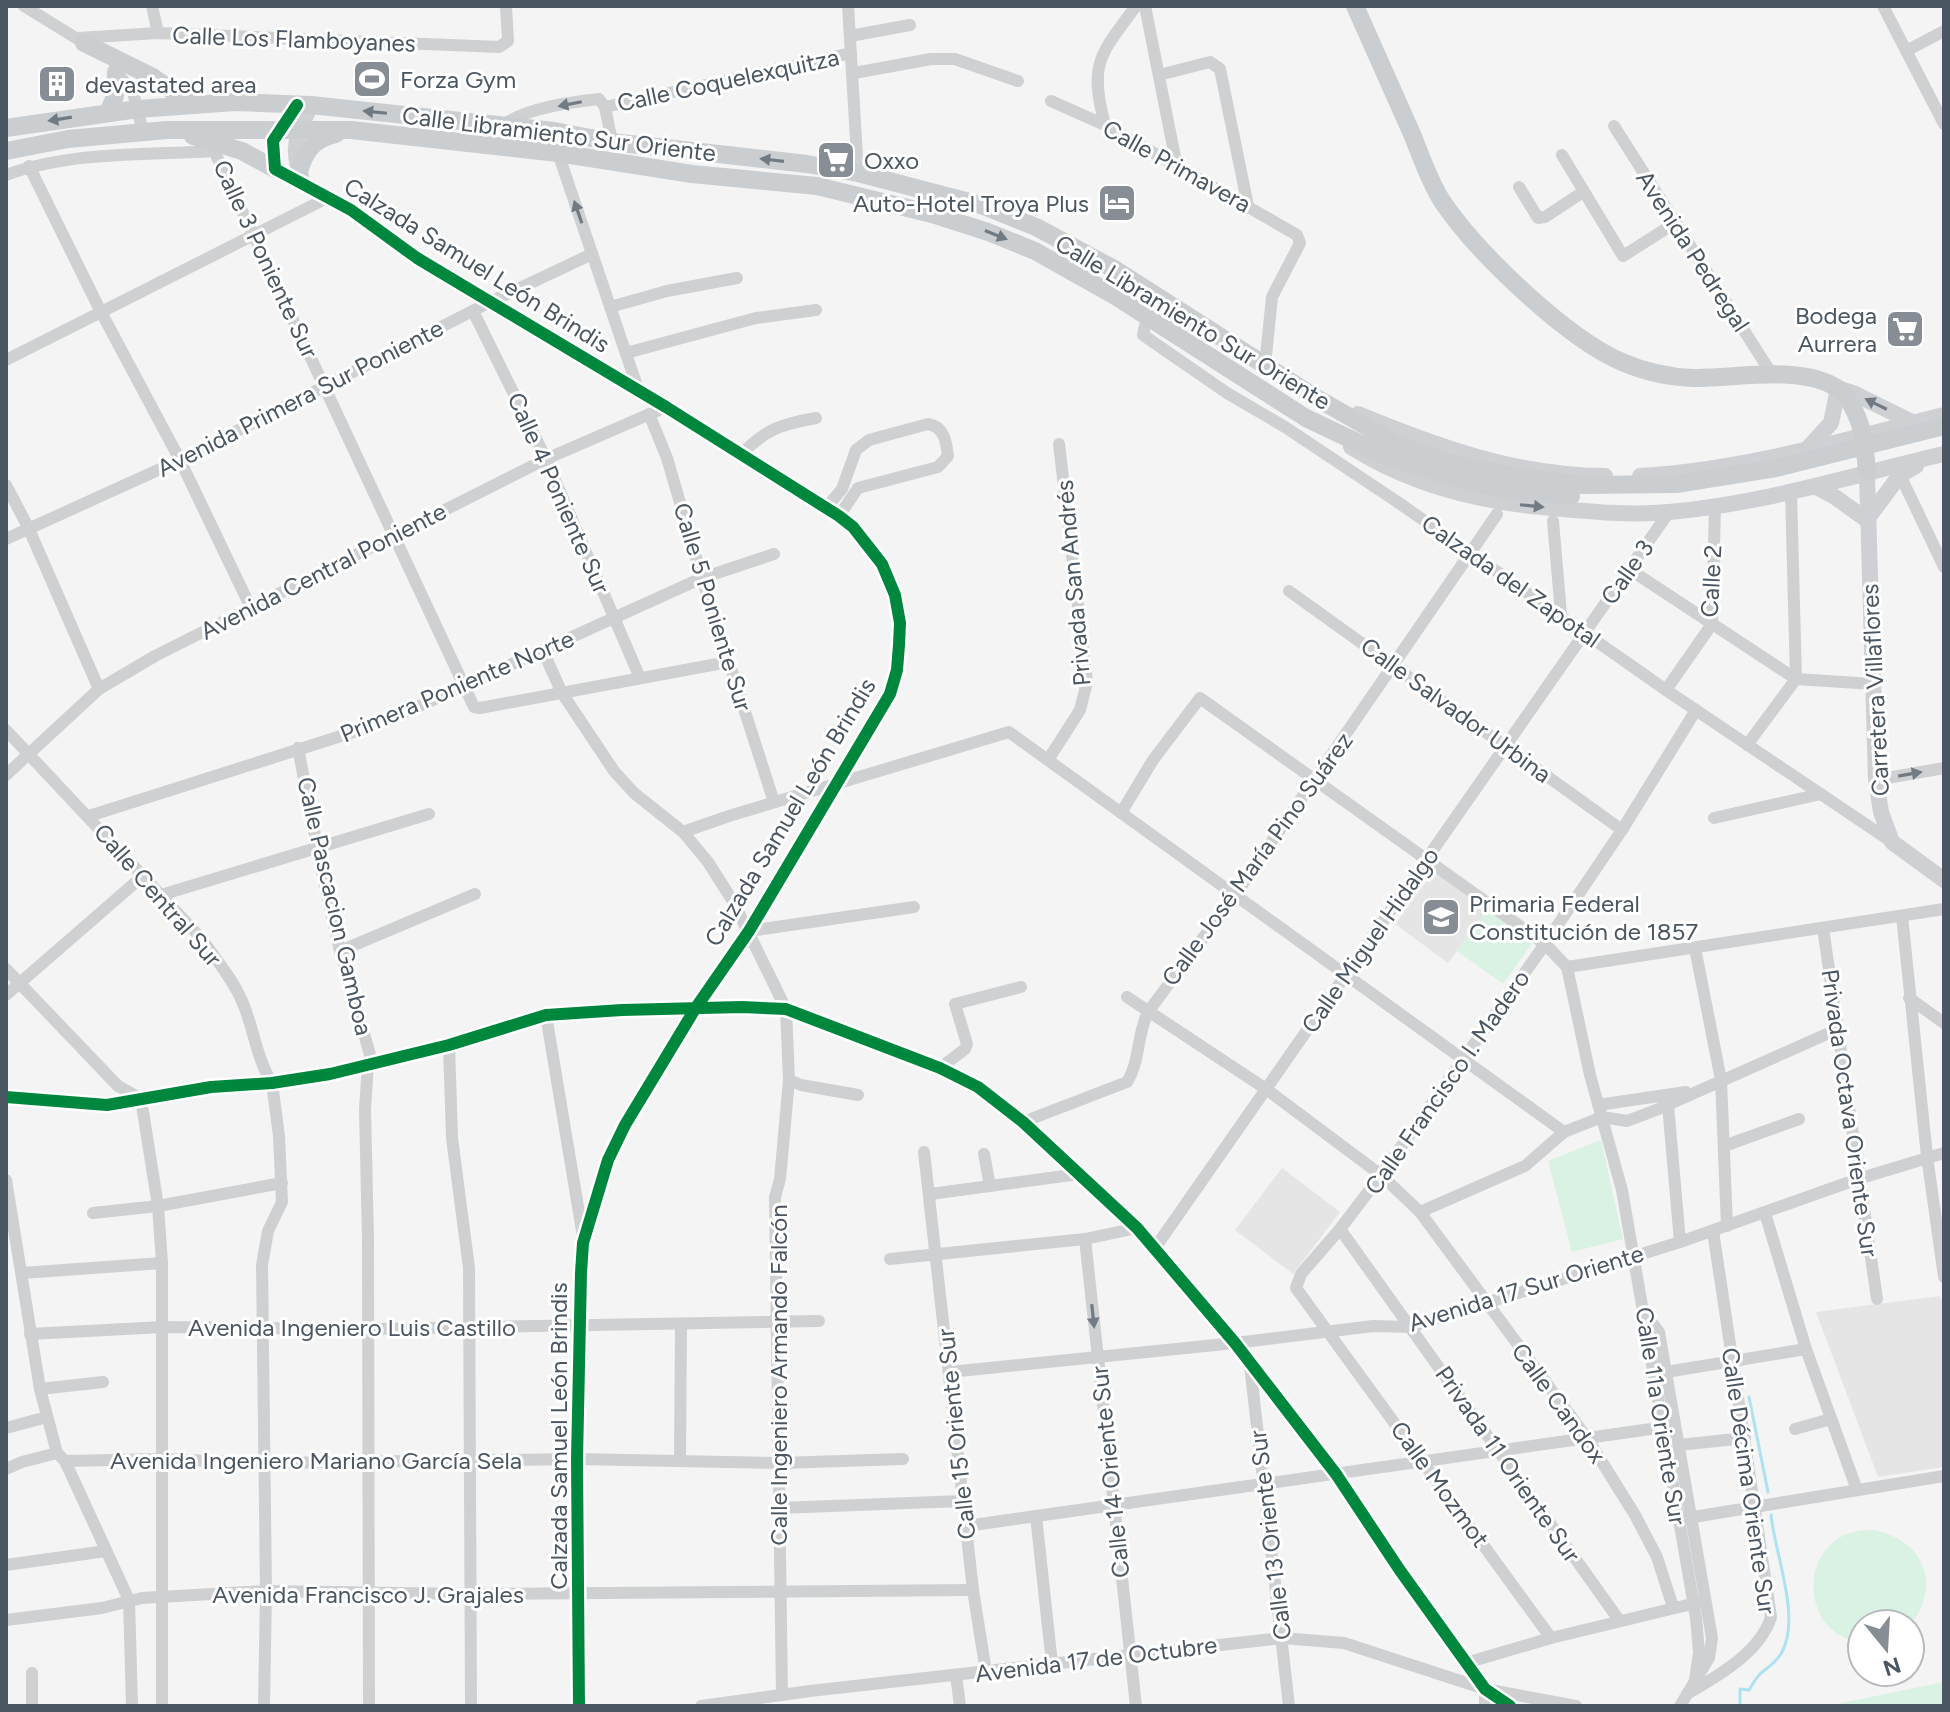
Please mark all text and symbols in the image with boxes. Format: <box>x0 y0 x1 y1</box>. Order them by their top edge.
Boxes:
street label: Calle Los Flamboyanes <box>172 20 416 58</box>
street label: Calle Coquelexquitza <box>614 42 842 118</box>
sports icon: Forza Gym <box>351 58 393 100</box>
building icon: devastated area <box>36 63 78 105</box>
place label: Forza Gym <box>400 65 516 94</box>
place label: devastated area <box>85 70 257 99</box>
one-way arrow <box>558 98 583 110</box>
street label: Calle Libramiento Sur Oriente <box>400 100 718 168</box>
one-way arrow <box>362 106 387 119</box>
street label: Calle Primavera <box>1098 113 1256 219</box>
one-way arrow <box>47 114 72 126</box>
supermarket icon: Oxxo <box>815 139 857 181</box>
place label: Oxxo <box>864 146 919 175</box>
one-way arrow <box>759 153 784 166</box>
street label: Calle 3 Poniente Sur <box>207 155 325 363</box>
street label: Avenida Pedregal <box>1630 165 1756 337</box>
street label: Calzada Samuel León Brindis <box>339 171 615 359</box>
hotel icon: Auto-Hotel Troya Plus <box>1096 182 1138 224</box>
place label: Auto-Hotel Troya Plus <box>853 189 1089 218</box>
one-way arrow <box>571 200 583 224</box>
street label: Calle Libramiento Sur Oriente <box>1050 228 1336 416</box>
one-way arrow <box>984 229 1008 242</box>
place label: Bodega Aurrera <box>1795 301 1877 358</box>
supermarket icon: Bodega Aurrera <box>1884 308 1926 350</box>
street label: Avenida Primera Sur Poniente <box>152 313 448 483</box>
street label: Calle 4 Poniente Sur <box>502 388 616 598</box>
one-way arrow <box>1865 397 1888 411</box>
street label: Privada San Andrés <box>1050 479 1096 687</box>
street label: Avenida Central Poniente <box>195 496 451 646</box>
street label: Calle 5 Poniente Sur <box>668 499 758 715</box>
one-way arrow <box>1520 500 1545 513</box>
street label: Calzada del Zapotal <box>1416 508 1606 654</box>
street label: Calle 3 <box>1594 534 1660 610</box>
street label: Calle 2 <box>1695 544 1727 618</box>
street label: Carretera Villaflores <box>1855 583 1895 797</box>
street label: Primera Poniente Norte <box>336 624 578 748</box>
street label: Calle Salvador Urbina <box>1355 631 1557 789</box>
street label: Calzada Samuel León Brindis <box>698 673 882 951</box>
street label: Calle José María Pino Suárez <box>1155 727 1359 991</box>
one-way arrow <box>1898 767 1923 780</box>
street label: Calle Pascacion Gamboa <box>291 774 379 1038</box>
street label: Calle Central Sur <box>88 818 228 972</box>
street label: Calle Miguel Hidalgo <box>1295 842 1445 1038</box>
place label: Primaria Federal Constitución de 1857 <box>1469 889 1698 946</box>
school or university icon: Primaria Federal Constitución de 1857 <box>1420 896 1462 938</box>
street label: Calle Francisco I. Madero <box>1358 964 1536 1200</box>
street label: Privada Octava Oriente Sur <box>1815 967 1885 1259</box>
street label: Calle Ingeniero Armando Falcón <box>764 1204 793 1546</box>
street label: Avenida 17 Sur Oriente <box>1405 1238 1647 1338</box>
street label: Calzada Samuel León Brindis <box>544 1282 573 1590</box>
one-way arrow <box>1087 1304 1100 1329</box>
street label: Calle 11a Oriente Sur <box>1629 1305 1693 1527</box>
street label: Avenida Ingeniero Luis Castillo <box>188 1313 516 1342</box>
street label: Calle 15 Oriente Sur <box>931 1327 981 1541</box>
street label: Calle Candox <box>1506 1337 1613 1469</box>
street label: Calle Décima Oriente Sur <box>1716 1346 1782 1616</box>
street label: Privada 11 Oriente Sur <box>1429 1360 1587 1568</box>
street label: Calle 14 Oriente Sur <box>1084 1365 1136 1579</box>
street label: Calle Mozmot <box>1385 1415 1495 1553</box>
street label: Calle 13 Oriente Sur <box>1243 1428 1297 1642</box>
street label: Avenida Ingeniero Mariano García Sela <box>110 1446 522 1475</box>
street label: Avenida Francisco J. Grajales <box>212 1580 524 1609</box>
north arrow <box>1846 1608 1926 1688</box>
street label: Avenida 17 de Octubre <box>973 1630 1219 1688</box>
text: N <box>1880 1651 1904 1682</box>

